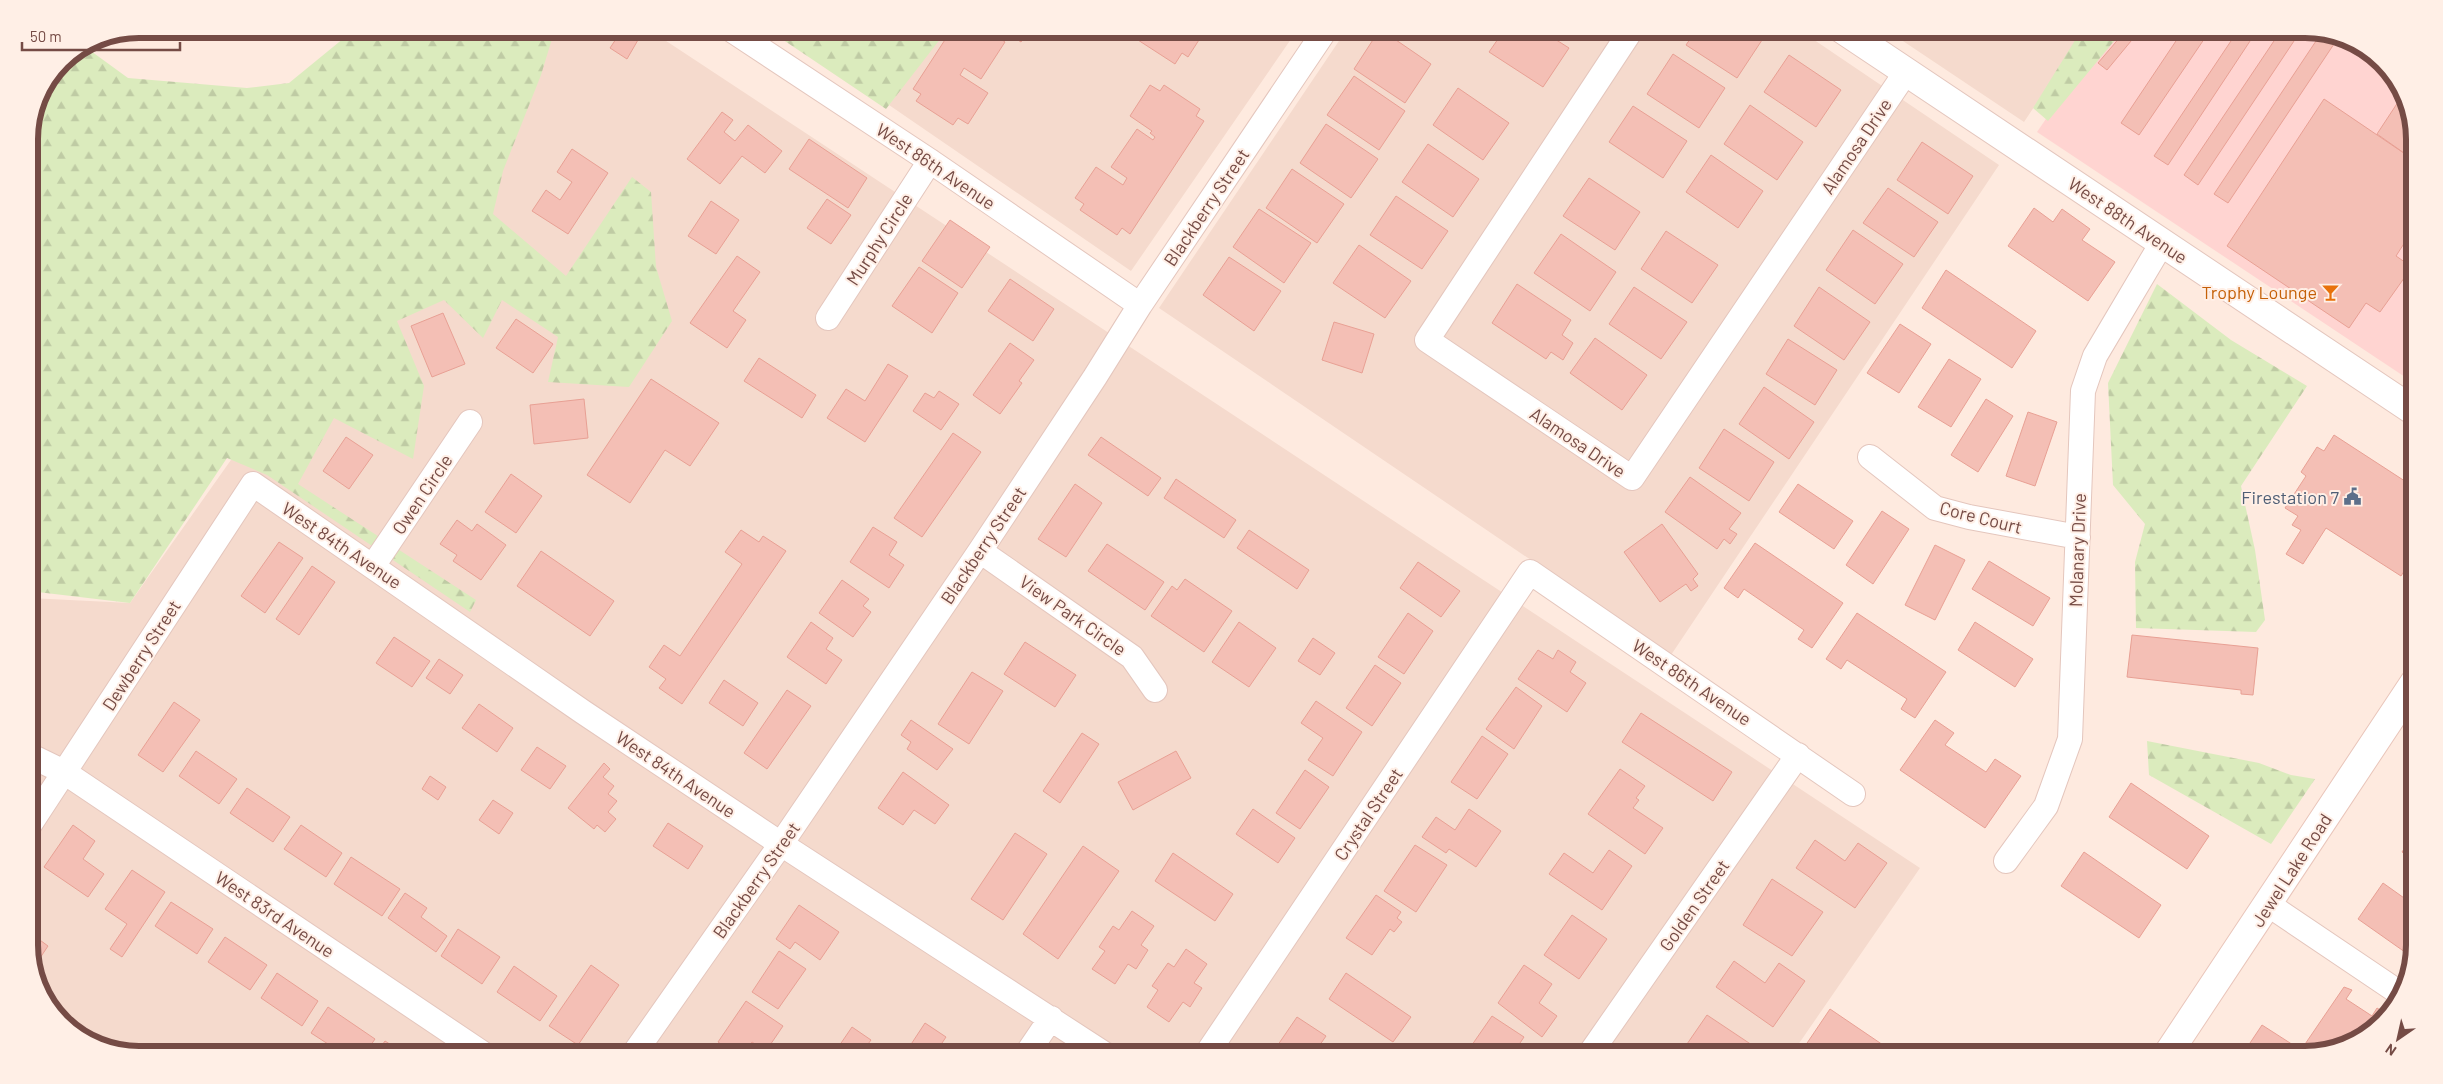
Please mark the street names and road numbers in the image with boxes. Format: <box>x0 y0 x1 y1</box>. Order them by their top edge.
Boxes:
street label: Alamosa Drive <box>1816 94 1896 198</box>
street label: West 86th Avenue <box>872 118 1000 214</box>
street label: Blackberry Street <box>1159 144 1253 270</box>
street label: West 88th Avenue <box>2064 172 2192 268</box>
street label: Murphy Circle <box>841 189 917 289</box>
street label: Alamosa Drive <box>1526 402 1630 482</box>
street label: Owen Circle <box>387 450 457 538</box>
street label: Blackberry Street <box>936 482 1030 608</box>
street label: Molanary Drive <box>2064 493 2090 607</box>
street label: Core Court <box>1938 496 2024 538</box>
street label: West 84th Avenue <box>278 497 406 593</box>
street label: View Park Circle <box>1015 570 1131 660</box>
street label: Dewberry Street <box>97 596 185 714</box>
street label: West 86th Avenue <box>1628 634 1756 730</box>
street label: West 84th Avenue <box>612 726 740 822</box>
street label: Crystal Street <box>1329 763 1407 865</box>
street label: Jewel Lake Road <box>2246 809 2336 931</box>
street label: Blackberry Street <box>708 818 804 942</box>
street label: Golden Street <box>1654 855 1734 955</box>
street label: West 83rd Avenue <box>211 866 339 962</box>

